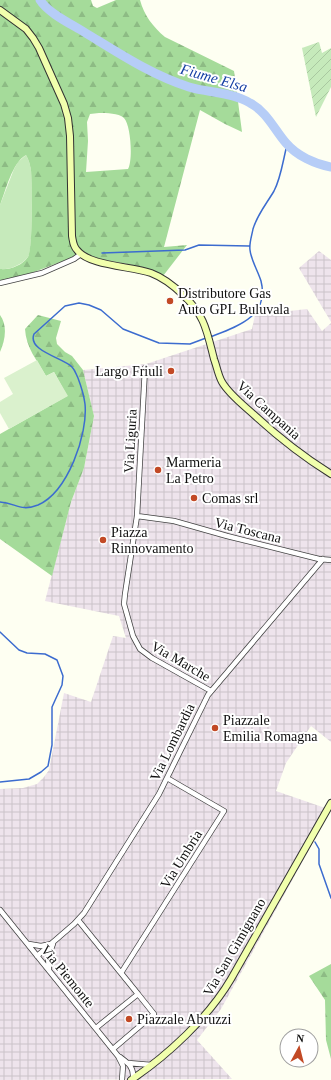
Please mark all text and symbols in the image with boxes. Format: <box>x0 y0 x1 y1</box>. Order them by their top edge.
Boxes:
water label: Fiume Elsa <box>178 61 249 95</box>
place label: Distributore Gas Auto GPL Buluvala <box>178 286 290 317</box>
marker: Distributore Gas Auto GPL Buluvala <box>165 296 175 306</box>
place label: Largo Friuli <box>95 364 163 379</box>
marker: Largo Friuli <box>166 366 176 376</box>
street label: Via Campania <box>234 378 304 443</box>
street label: Via Liguria <box>121 408 140 473</box>
place label: Marmeria La Petro <box>166 455 222 486</box>
marker: Marmeria La Petro <box>153 465 163 475</box>
place label: Comas srl <box>202 491 259 506</box>
marker: Comas srl <box>189 493 199 503</box>
street label: Via Toscana <box>213 515 284 546</box>
place label: Piazza Rinnovamento <box>111 525 193 556</box>
marker: Piazza Rinnovamento <box>98 535 108 545</box>
street label: Via Marche <box>149 639 213 684</box>
street label: Via Lombardia <box>147 700 198 783</box>
place label: Piazzale Emilia Romagna <box>223 713 318 744</box>
marker: Piazzale Emilia Romagna <box>210 723 220 733</box>
street label: Via Umbria <box>158 827 206 891</box>
street label: Via San Gimignano <box>200 896 269 999</box>
street label: Via Piemonte <box>38 942 97 1010</box>
place label: Piazzale Abruzzi <box>137 1012 232 1027</box>
marker: Piazzale Abruzzi <box>124 1014 134 1024</box>
north arrow <box>279 1028 319 1068</box>
text: N <box>296 1032 305 1045</box>

